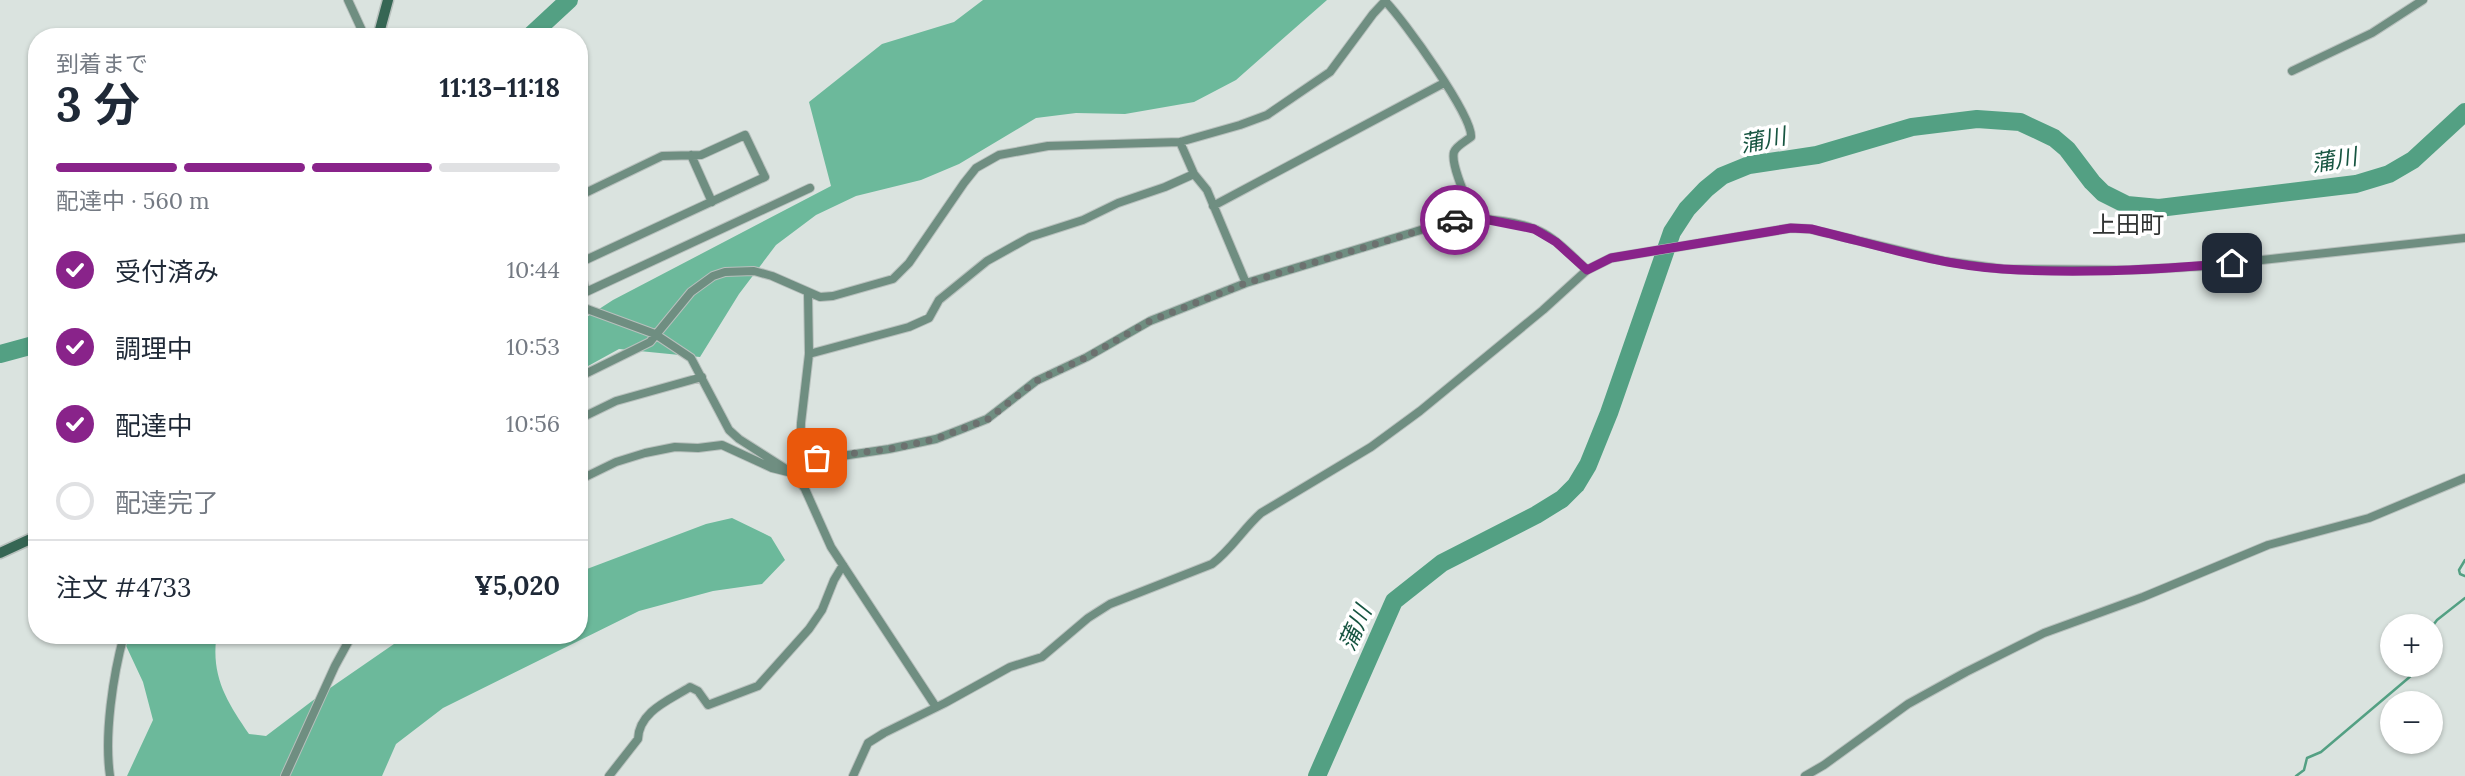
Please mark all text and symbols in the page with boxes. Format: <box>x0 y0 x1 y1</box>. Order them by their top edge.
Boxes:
text: 到着まで <box>56 49 148 78</box>
text: 11:13–11:18 <box>440 71 560 104</box>
text: 3 分 <box>56 75 140 134</box>
water label: 蒲川 <box>1738 120 1791 158</box>
water label: 蒲川 <box>2309 141 2362 178</box>
courier <box>1420 185 1490 255</box>
text: 配達中 · 560 m <box>56 186 210 215</box>
icon: car <box>1436 201 1474 239</box>
district label: 上田町 <box>2092 209 2164 240</box>
pin <box>2202 233 2262 293</box>
icon: home <box>2213 244 2251 282</box>
icon: check <box>56 251 94 289</box>
text: 受付済み <box>115 255 219 288</box>
text: 10:44 <box>507 255 560 284</box>
icon: check <box>56 328 94 366</box>
text: 調理中 <box>115 332 193 365</box>
text: 10:53 <box>506 332 560 361</box>
icon: check <box>56 405 94 443</box>
text: 配達中 <box>115 409 193 442</box>
text: 10:56 <box>506 409 560 438</box>
pin <box>787 428 847 488</box>
icon: bag <box>798 439 836 477</box>
text: 配達完了 <box>115 486 219 519</box>
text: ¥5,020 <box>474 569 560 602</box>
text: 注文 #4733 <box>56 571 191 604</box>
water label: 蒲川 <box>1332 598 1378 655</box>
map controls <box>2380 614 2443 754</box>
button: + <box>2380 614 2443 677</box>
button: − <box>2380 691 2443 754</box>

